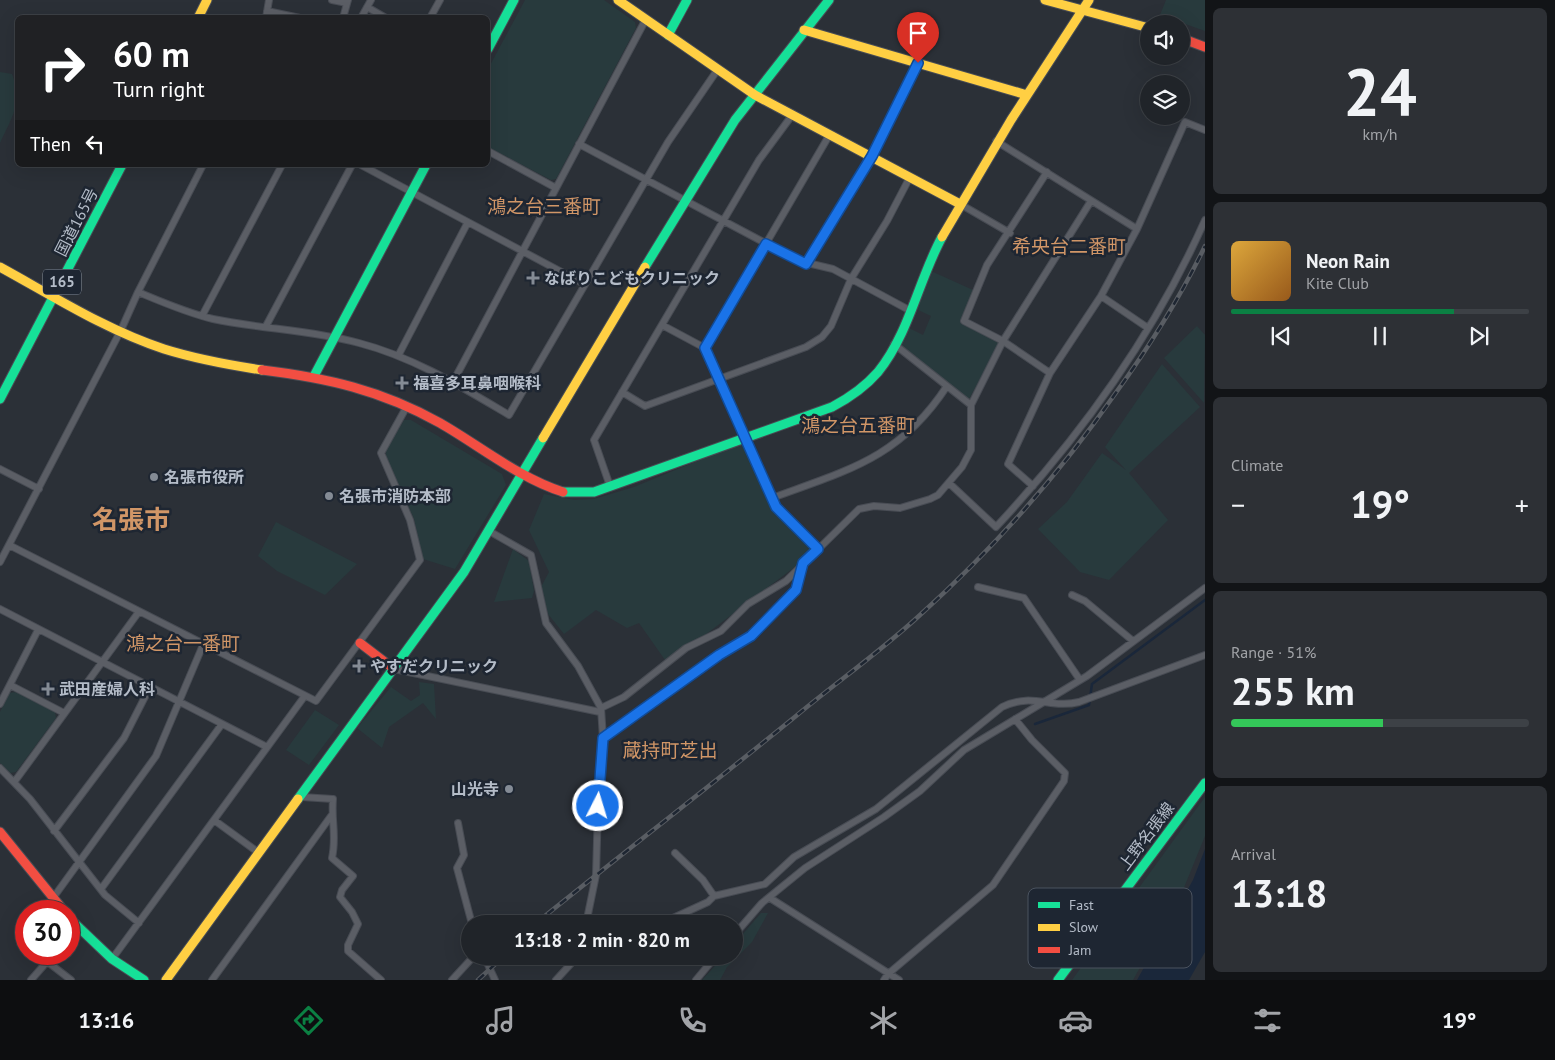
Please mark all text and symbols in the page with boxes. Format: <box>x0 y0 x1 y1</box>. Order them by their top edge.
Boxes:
pin <box>897 12 939 63</box>
map controls <box>1140 15 1190 125</box>
button: sound <box>1140 15 1190 65</box>
icon: arrive <box>904 19 932 47</box>
text: 60 m <box>113 31 190 77</box>
icon: right <box>30 35 95 100</box>
text: 24 <box>1343 49 1417 133</box>
text: Turn right <box>113 75 205 103</box>
button: layers <box>1140 75 1190 125</box>
text: km/h <box>1362 124 1398 144</box>
icon: left <box>81 130 109 158</box>
text: Then <box>30 132 71 156</box>
street label: 国道165号 <box>50 184 102 260</box>
district label: 鴻之台三番町 <box>487 194 601 218</box>
district label: 希央台二番町 <box>1012 234 1126 258</box>
text: Neon Rain <box>1306 249 1390 273</box>
place label: なばりこどもクリニック <box>544 268 720 288</box>
road number: 165 <box>43 270 81 294</box>
marker: なばりこどもクリニック <box>526 271 540 285</box>
text: Kite Club <box>1306 273 1369 293</box>
icon: previous <box>1267 322 1295 350</box>
icon: pause <box>1366 322 1394 350</box>
icon: next <box>1465 322 1493 350</box>
place label: 福喜多耳鼻咽喉科 <box>413 373 541 393</box>
marker: 福喜多耳鼻咽喉科 <box>395 376 409 390</box>
district label: 鴻之台五番町 <box>801 413 915 437</box>
text: Climate <box>1231 455 1283 475</box>
place label: 名張市役所 <box>164 467 244 487</box>
marker: 名張市役所 <box>148 471 160 483</box>
text: 19° <box>1350 479 1410 528</box>
place label: 名張市消防本部 <box>339 486 451 506</box>
text: − <box>1231 486 1245 523</box>
text: + <box>1515 486 1529 523</box>
marker: 名張市消防本部 <box>323 490 335 502</box>
district label: 名張市 <box>92 503 170 536</box>
district label: 鴻之台一番町 <box>126 631 240 655</box>
text: Range · 51% <box>1231 642 1316 662</box>
place label: やすだクリニック <box>370 656 498 676</box>
marker: やすだクリニック <box>352 659 366 673</box>
text: 255 km <box>1231 666 1355 715</box>
place label: 武田産婦人科 <box>59 679 155 699</box>
marker: 武田産婦人科 <box>41 682 55 696</box>
district label: 蔵持町芝出 <box>622 738 718 762</box>
place label: 山光寺 <box>451 779 499 799</box>
position arrow <box>571 779 623 831</box>
marker: 山光寺 <box>503 783 515 795</box>
street label: 上野名張線 <box>1114 798 1178 874</box>
text: Arrival <box>1231 844 1276 864</box>
text: 13:18 <box>1231 868 1327 917</box>
legend <box>1028 888 1192 968</box>
text: Fast <box>1069 896 1094 914</box>
speed limit sign: 30 <box>15 900 80 965</box>
text: Slow <box>1069 918 1099 936</box>
text: 13:18 · 2 min · 820 m <box>514 928 690 952</box>
text: Jam <box>1068 941 1091 959</box>
icon: directions <box>291 1003 326 1038</box>
icon: music <box>483 1003 518 1038</box>
icon: phone <box>675 1003 710 1038</box>
icon: climate <box>866 1003 901 1038</box>
icon: car <box>1058 1003 1093 1038</box>
icon: filters <box>1250 1003 1285 1038</box>
text: 13:16 <box>78 1006 134 1034</box>
text: 19° <box>1442 1006 1476 1034</box>

